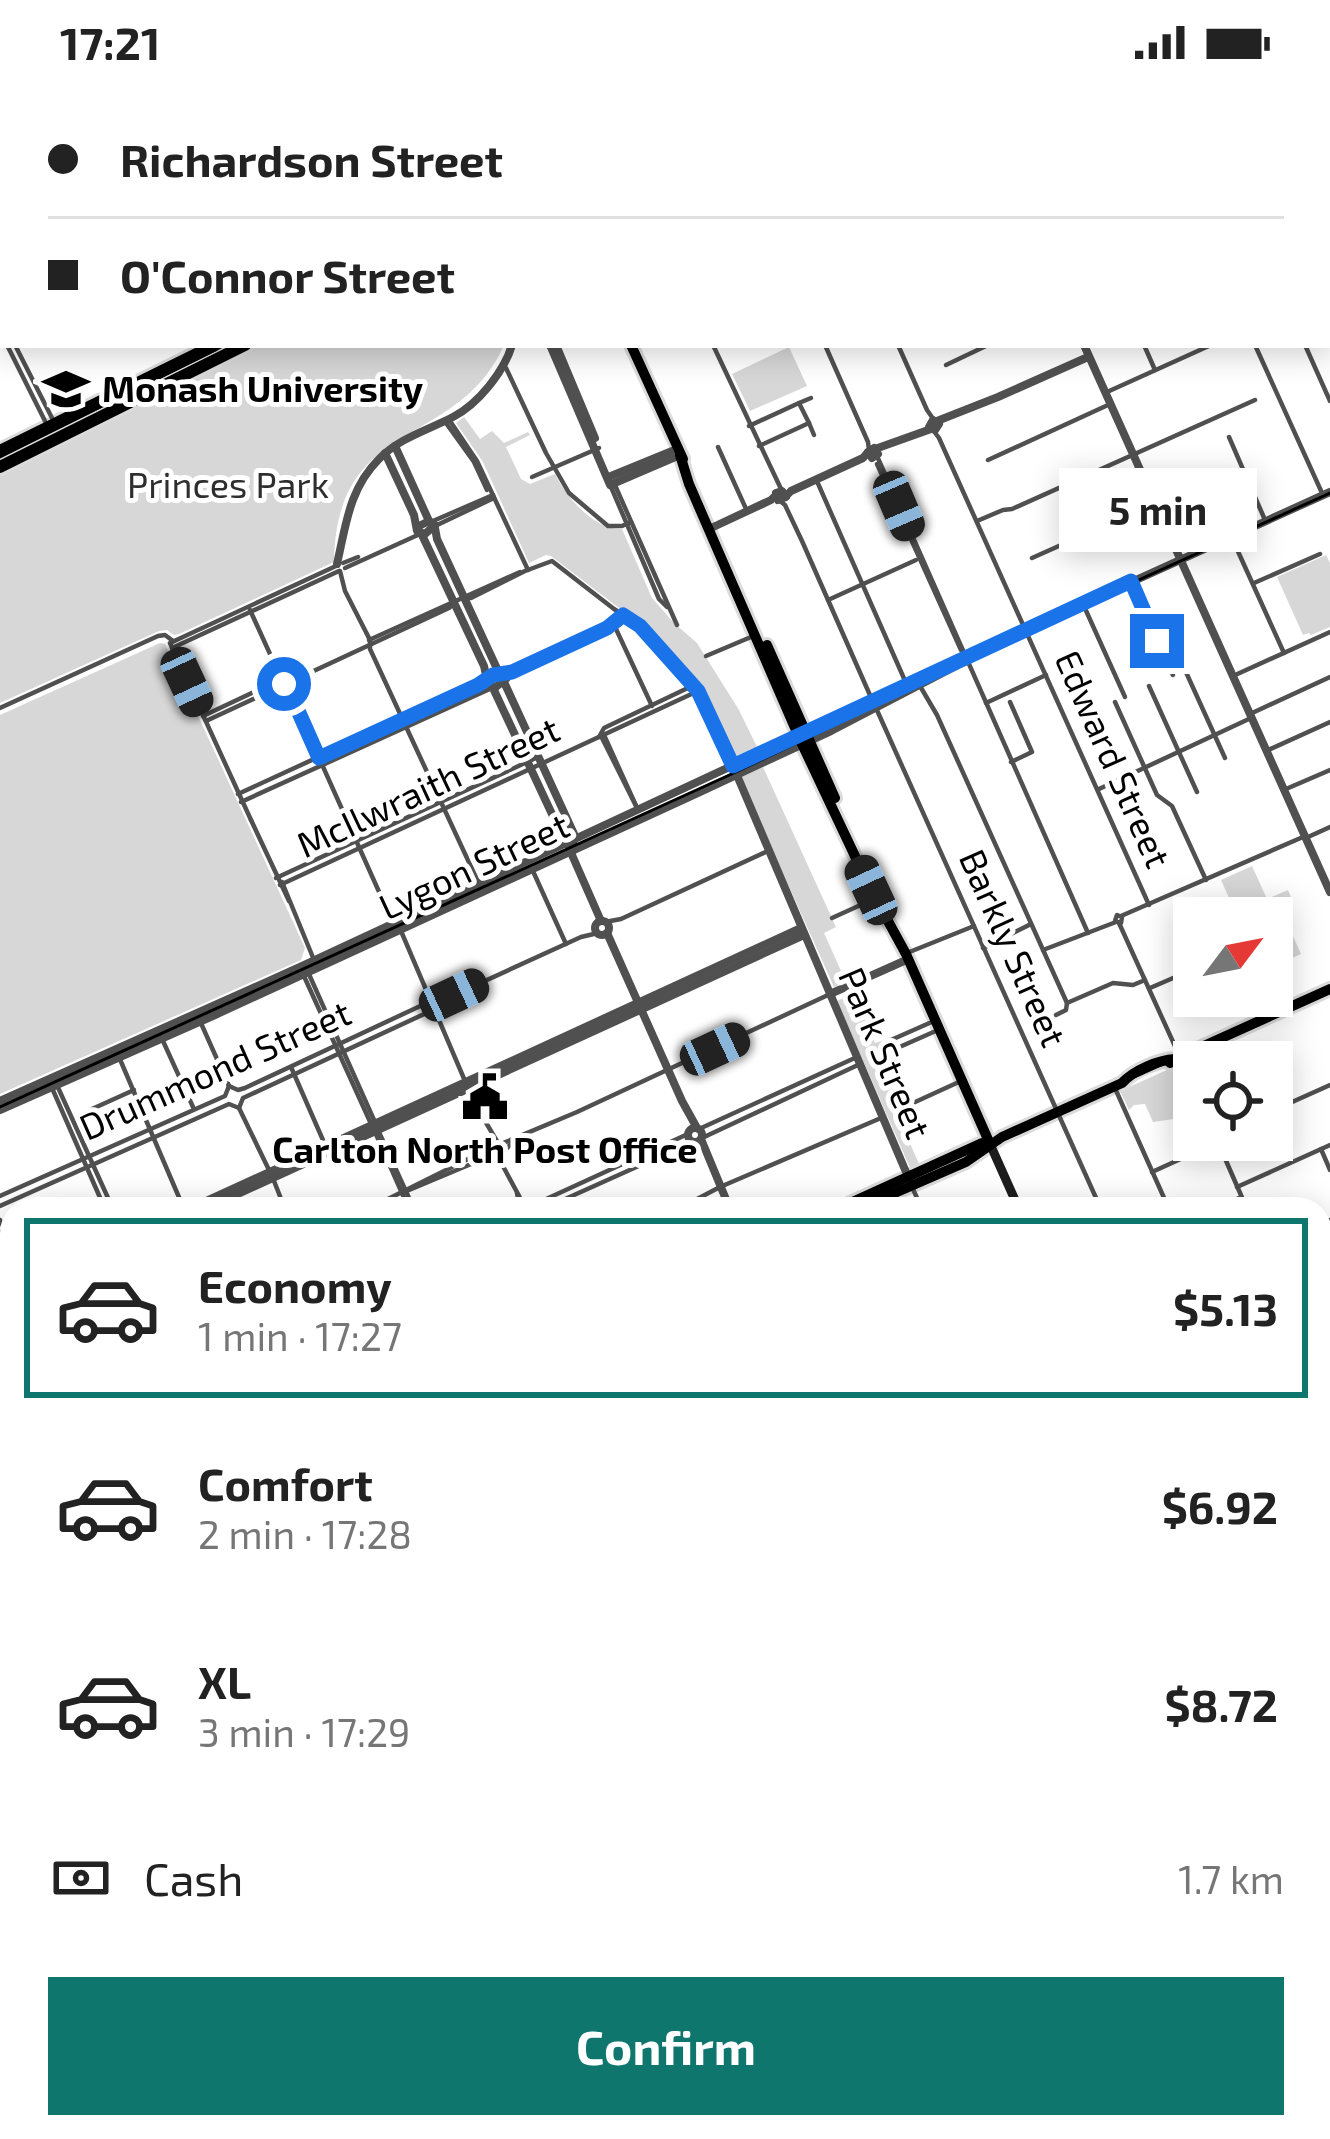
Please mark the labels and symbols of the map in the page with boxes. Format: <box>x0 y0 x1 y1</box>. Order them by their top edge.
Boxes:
school or university icon: Monash University <box>41 364 91 414</box>
place label: Monash University <box>102 366 424 410</box>
park label: Princes Park <box>127 462 329 505</box>
car <box>868 466 930 546</box>
callout: 5 min <box>1058 467 1256 551</box>
route end <box>1130 614 1184 668</box>
car <box>155 642 219 722</box>
street label: Edward Street <box>1047 643 1181 874</box>
route start <box>257 657 311 711</box>
street label: McIlwraith Street <box>289 706 565 865</box>
street label: Lygon Street <box>372 802 575 927</box>
street label: Barkly Street <box>952 842 1077 1053</box>
car <box>839 850 903 930</box>
north arrow <box>1173 897 1293 1017</box>
street label: Park Street <box>831 961 942 1144</box>
car <box>414 963 494 1027</box>
street label: Drummond Street <box>72 990 357 1148</box>
car <box>675 1017 755 1081</box>
public building icon: Carlton North Post Office <box>460 1072 510 1122</box>
place label: Carlton North Post Office <box>272 1127 698 1170</box>

